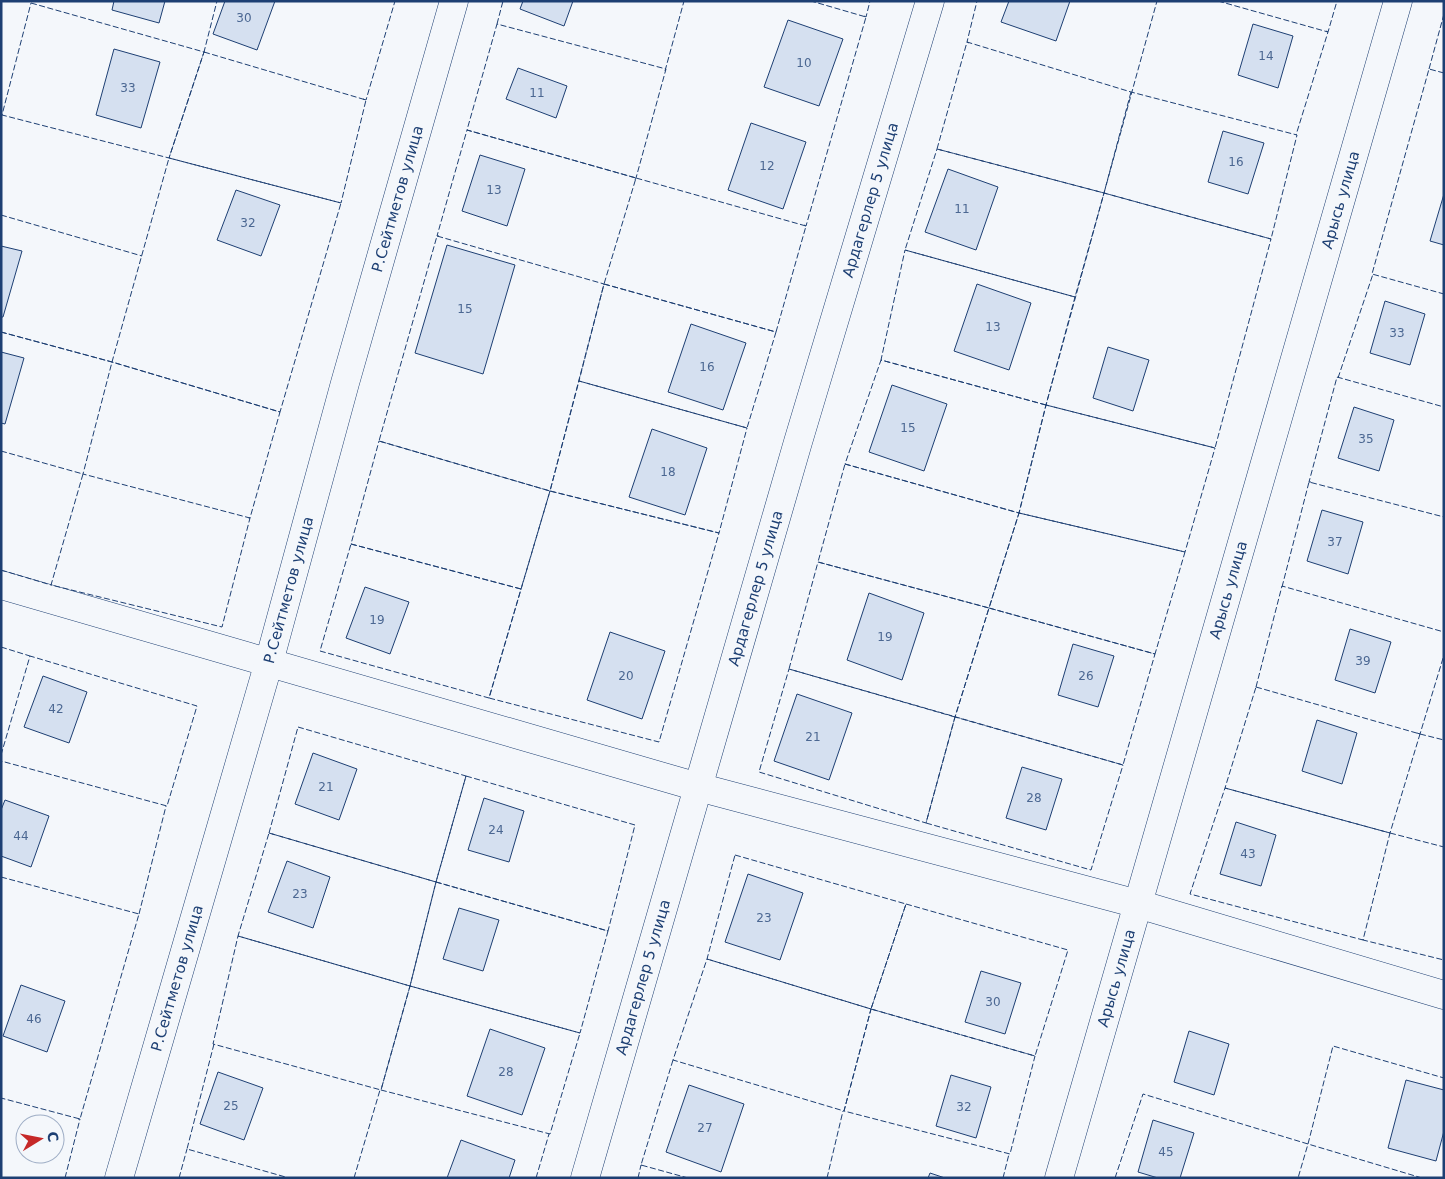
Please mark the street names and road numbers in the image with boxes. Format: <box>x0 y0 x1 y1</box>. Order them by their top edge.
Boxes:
street label: Ардагерлер 5 улица <box>839 120 902 280</box>
street label: Р.Сейтметов улица <box>368 123 427 274</box>
street label: Арысь улица <box>1318 149 1363 251</box>
street label: Ардагерлер 5 улица <box>725 508 787 668</box>
street label: Р.Сейтметов улица <box>260 514 317 666</box>
street label: Арысь улица <box>1206 539 1251 641</box>
street label: Ардагерлер 5 улица <box>612 897 674 1057</box>
street label: Р.Сейтметов улица <box>147 903 207 1054</box>
street label: Арысь улица <box>1094 927 1139 1029</box>

